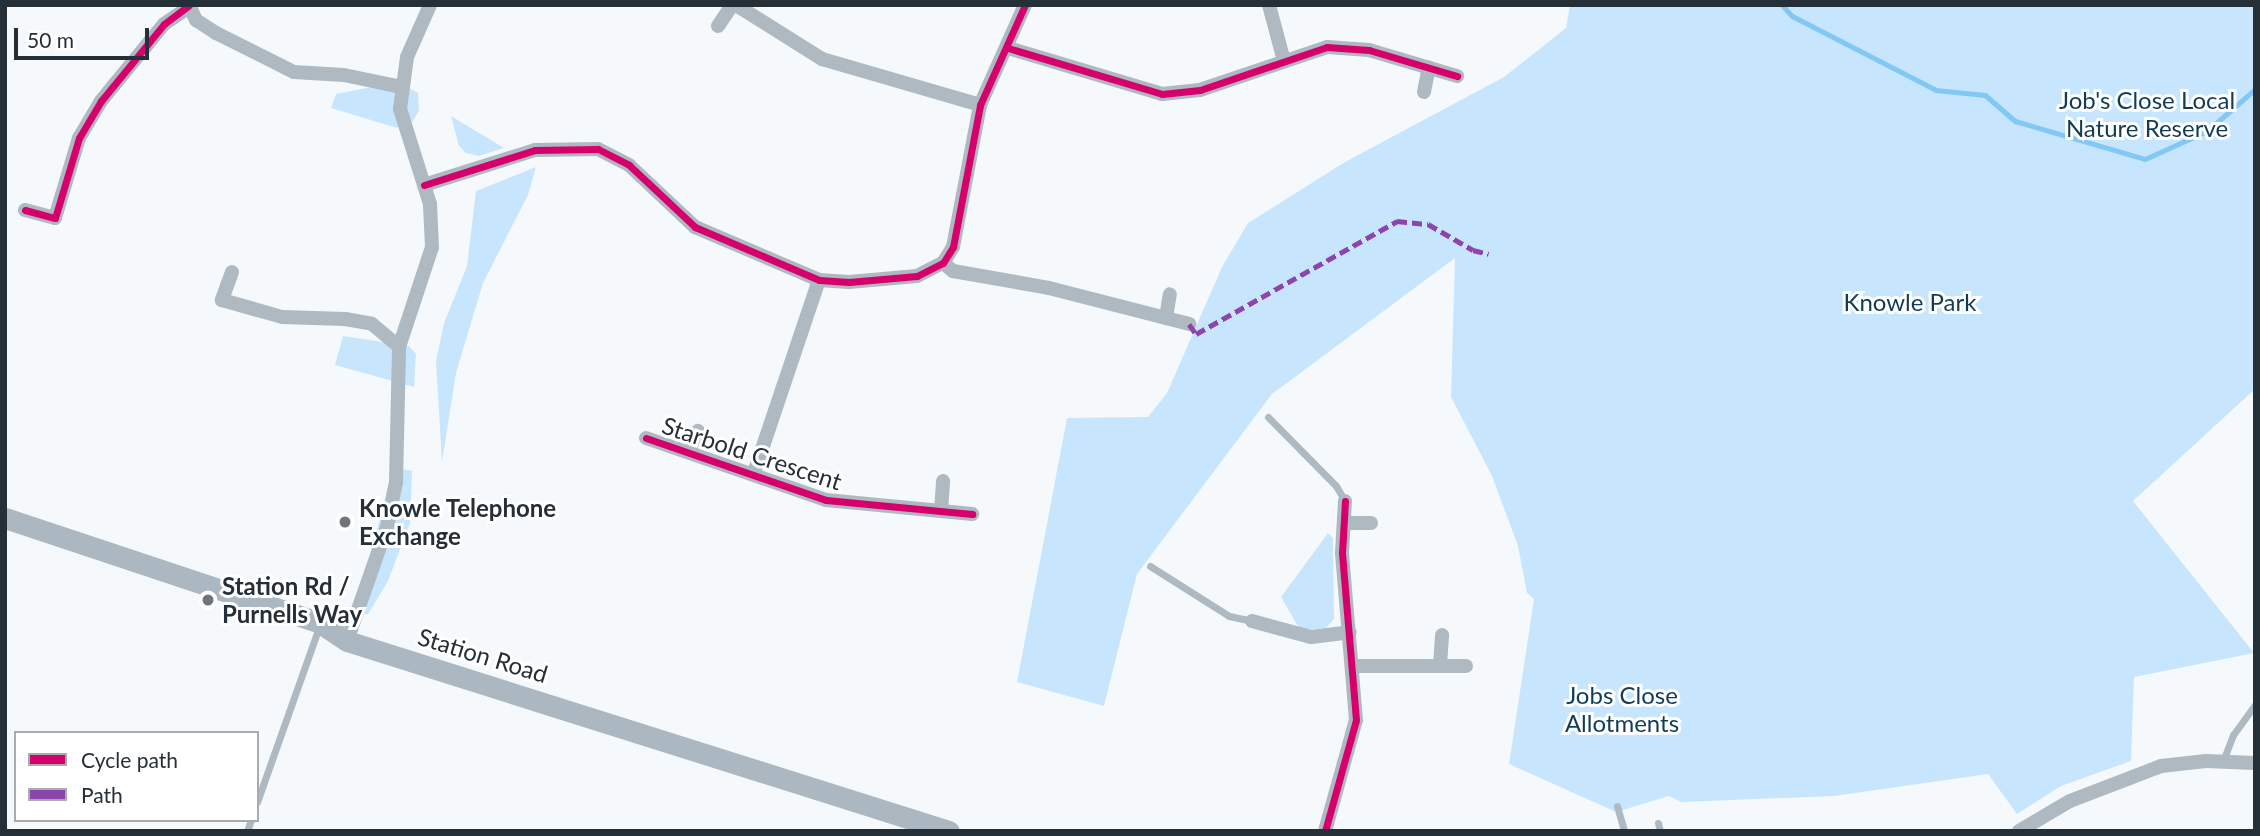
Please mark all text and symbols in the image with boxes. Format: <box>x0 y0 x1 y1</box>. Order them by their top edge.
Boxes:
scale bar <box>18 14 152 58</box>
text: 50 m <box>27 27 74 52</box>
park label: Job's Close Local Nature Reserve <box>2059 86 2235 142</box>
park label: Knowle Park <box>1844 288 1976 316</box>
street label: Starbold Crescent <box>659 410 845 496</box>
place label: Knowle Telephone Exchange <box>359 494 557 550</box>
marker: Knowle Telephone Exchange <box>337 514 353 530</box>
place label: Station Rd / Purnells Way <box>222 572 362 628</box>
marker: Station Rd / Purnells Way <box>200 592 216 608</box>
street label: Station Road <box>415 622 551 688</box>
park label: Jobs Close Allotments <box>1565 681 1679 737</box>
legend <box>14 731 259 822</box>
text: Cycle path <box>81 747 178 772</box>
text: Path <box>81 782 123 807</box>

